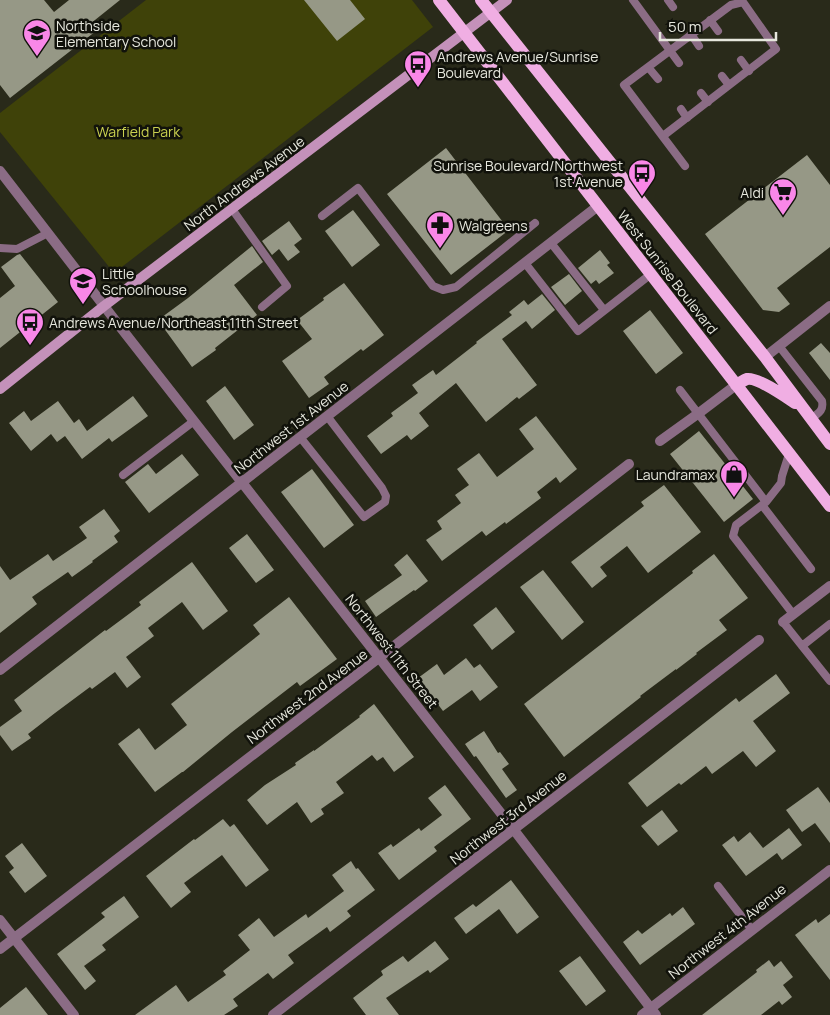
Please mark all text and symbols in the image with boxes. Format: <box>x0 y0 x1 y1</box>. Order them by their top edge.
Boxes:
scale bar <box>660 10 776 42</box>
place label: Northside Elementary School <box>56 16 176 51</box>
text: 50 m <box>668 16 702 37</box>
school or university icon: Northside Elementary School <box>22 18 52 57</box>
place label: Andrews Avenue/Sunrise Boulevard <box>437 47 598 82</box>
bus stop icon: Andrews Avenue/Sunrise Boulevard <box>403 49 433 88</box>
park label: Warfield Park <box>96 122 181 141</box>
street label: North Andrews Avenue <box>180 131 308 235</box>
place label: Sunrise Boulevard/Northwest 1st Avenue <box>433 156 623 191</box>
bus stop icon: Sunrise Boulevard/Northwest 1st Avenue <box>627 158 657 197</box>
supermarket icon: Aldi <box>768 177 798 216</box>
place label: Aldi <box>740 183 764 202</box>
street label: West Sunrise Boulevard <box>614 206 722 338</box>
pharmacy icon: Walgreens <box>425 210 455 249</box>
place label: Walgreens <box>459 216 528 235</box>
place label: Little Schoolhouse <box>102 264 187 299</box>
school or university icon: Little Schoolhouse <box>68 266 98 305</box>
bus stop icon: Andrews Avenue/Northeast 11th Street <box>15 307 45 346</box>
place label: Andrews Avenue/Northeast 11th Street <box>49 313 299 332</box>
street label: Northwest 1st Avenue <box>230 376 352 478</box>
shop icon: Laundramax <box>719 459 749 498</box>
place label: Laundramax <box>636 465 716 484</box>
street label: Northwest 11th Street <box>341 590 443 712</box>
street label: Northwest 2nd Avenue <box>243 644 371 748</box>
street label: Northwest 3rd Avenue <box>446 766 570 868</box>
street label: Northwest 4th Avenue <box>664 879 790 983</box>

